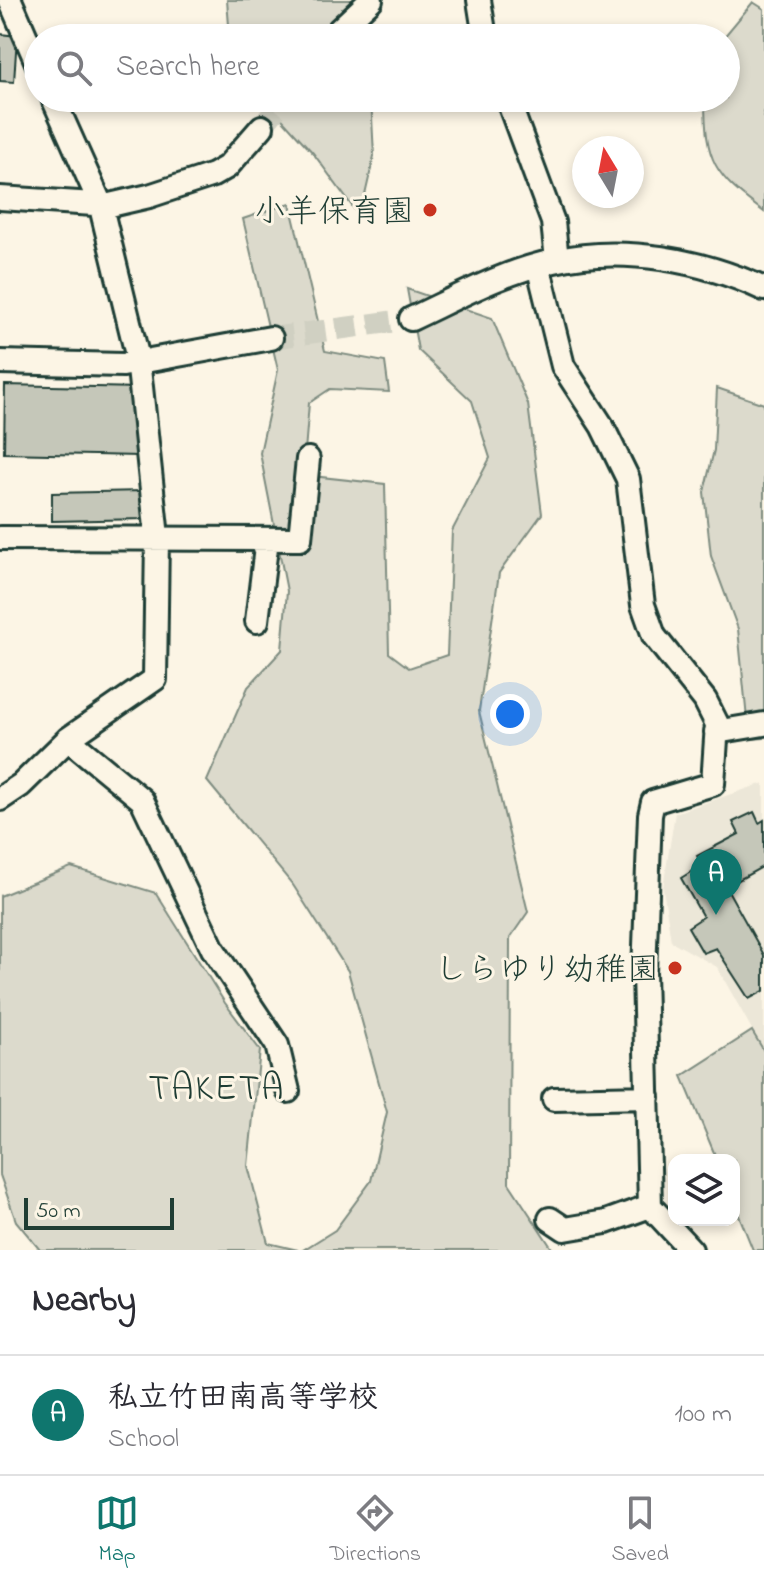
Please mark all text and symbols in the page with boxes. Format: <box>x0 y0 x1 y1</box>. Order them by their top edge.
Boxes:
search box <box>24 24 740 112</box>
icon: search <box>52 46 96 90</box>
text: Search here <box>116 46 260 90</box>
north arrow <box>572 136 644 208</box>
place label: 小羊保育園 <box>254 190 414 237</box>
marker: 小羊保育園 <box>421 201 439 219</box>
your location <box>490 694 530 734</box>
pin: A <box>690 849 742 915</box>
place label: しらゆり幼稚園 <box>435 948 659 995</box>
marker: しらゆり幼稚園 <box>666 959 684 977</box>
district label: TAKETA <box>149 1064 285 1117</box>
map controls <box>668 1154 740 1226</box>
button: layers <box>668 1154 740 1226</box>
scale bar <box>24 1194 174 1230</box>
text: 50 m <box>36 1196 81 1228</box>
text: Nearby <box>32 1277 136 1327</box>
text: 私立竹田南高等学校 <box>108 1377 378 1421</box>
text: A <box>50 1396 66 1434</box>
text: 100 m <box>675 1396 732 1434</box>
text: School <box>108 1421 179 1459</box>
tab: Map <box>95 1491 139 1571</box>
tab: Directions <box>330 1491 421 1571</box>
tab: Saved <box>611 1491 669 1571</box>

